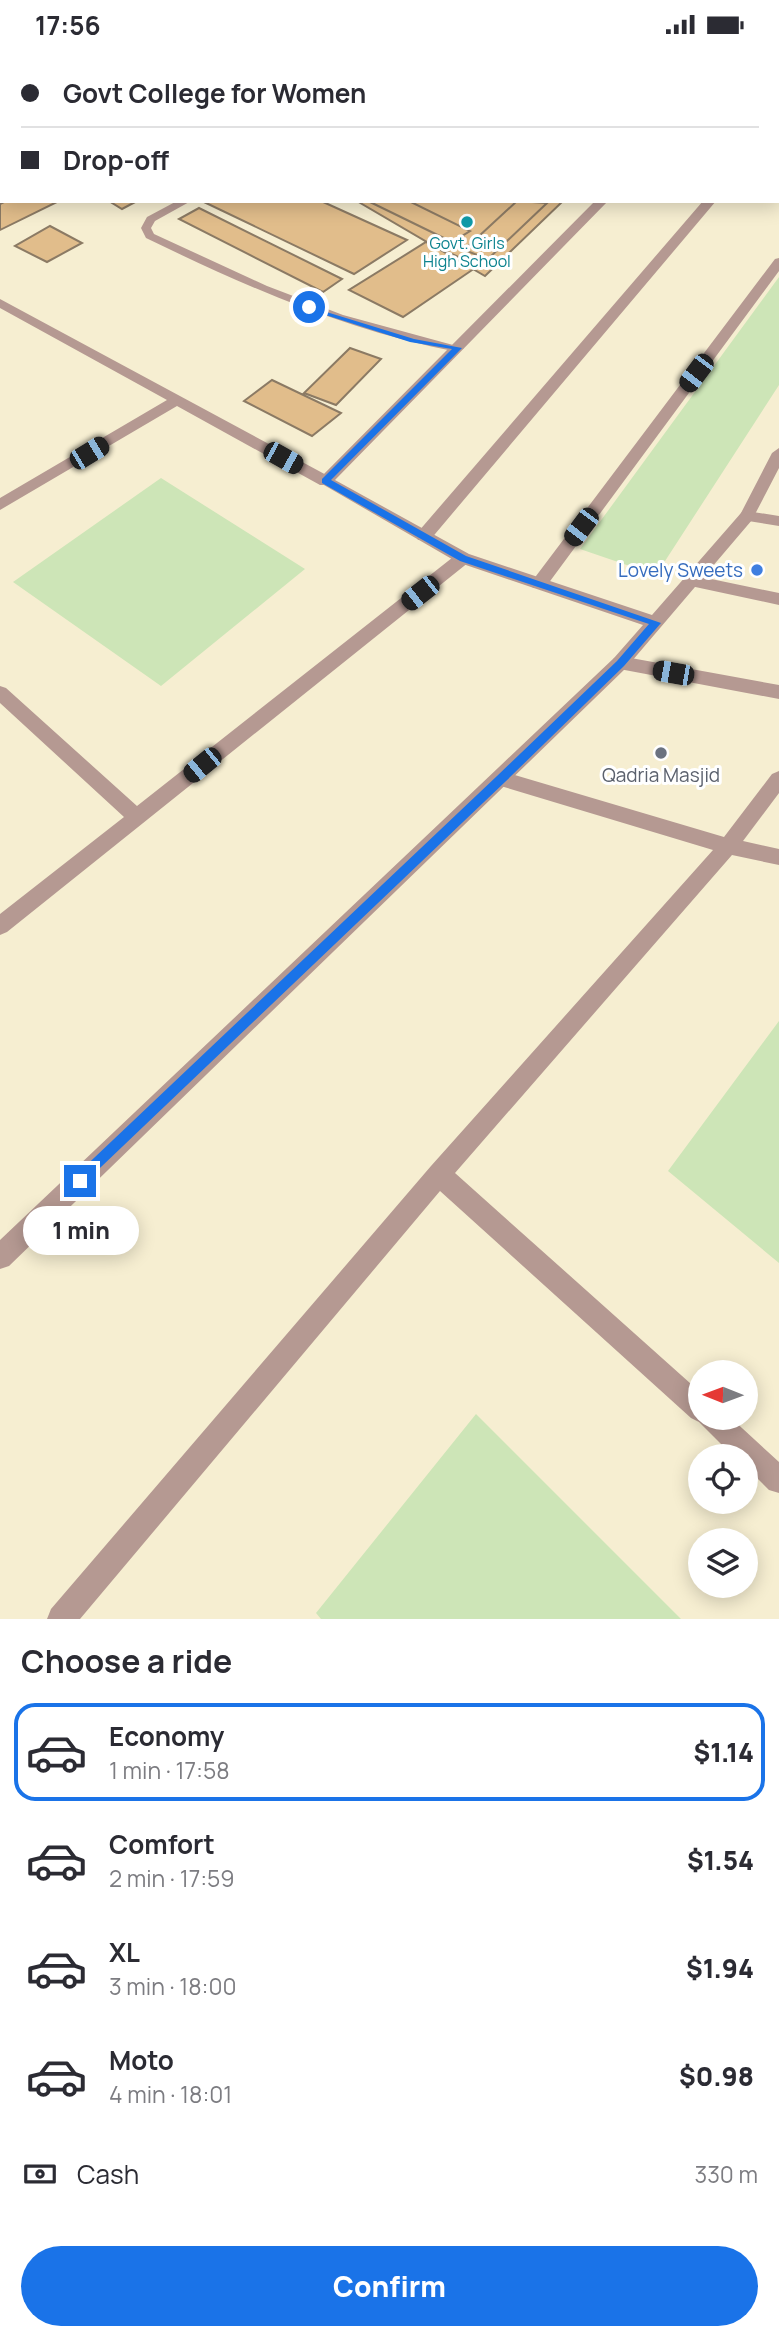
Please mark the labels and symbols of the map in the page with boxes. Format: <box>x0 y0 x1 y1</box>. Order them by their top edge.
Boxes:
marker: Govt. Girls High School <box>459 214 475 230</box>
place label: Govt. Girls High School <box>423 232 511 272</box>
route start <box>293 291 325 323</box>
car <box>675 350 718 396</box>
car <box>66 433 113 473</box>
car <box>260 439 307 477</box>
car <box>560 504 603 550</box>
place label: Lovely Sweets <box>618 557 743 583</box>
marker: Lovely Sweets <box>749 562 765 578</box>
car <box>397 572 444 614</box>
car <box>651 659 696 687</box>
car <box>180 744 225 786</box>
marker: Qadria Masjid <box>653 745 669 761</box>
place label: Qadria Masjid <box>602 762 720 788</box>
route end <box>64 1165 96 1197</box>
callout: 1 min <box>22 1205 138 1255</box>
north arrow <box>688 1360 758 1430</box>

